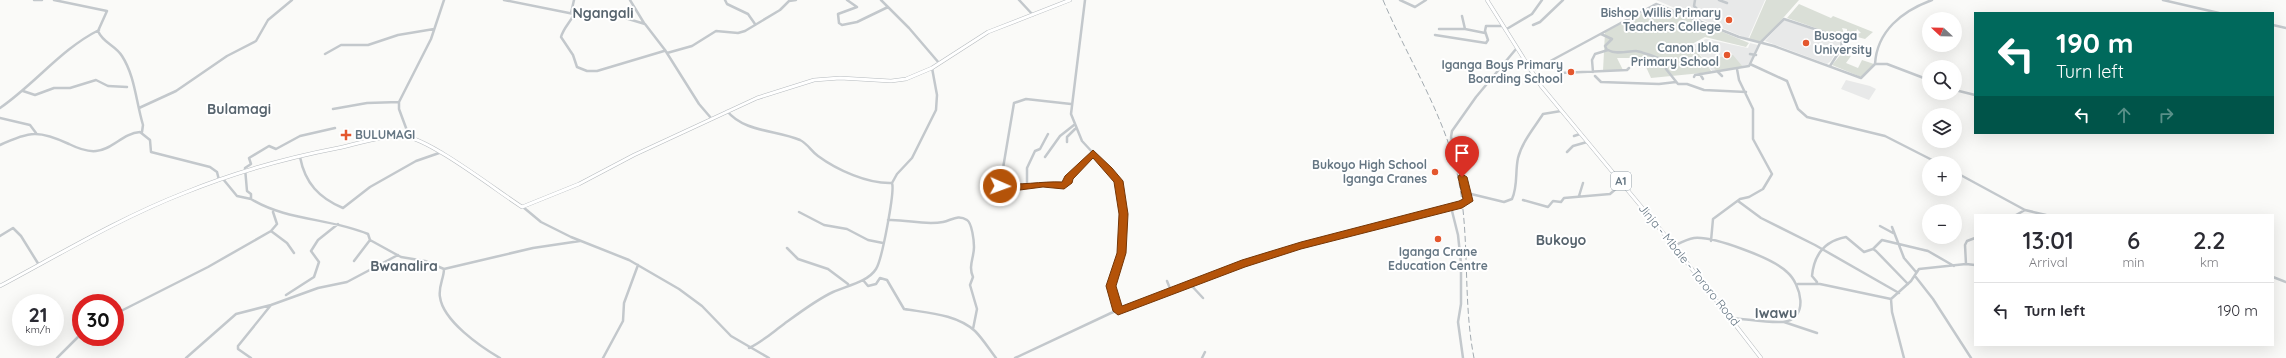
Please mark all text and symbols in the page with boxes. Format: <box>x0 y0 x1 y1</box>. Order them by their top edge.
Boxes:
district label: Ngangali <box>572 4 634 22</box>
place label: Bishop Willis Primary Teachers College <box>1600 5 1721 34</box>
north arrow <box>1922 12 1962 52</box>
map controls <box>1922 12 1962 244</box>
marker: Bishop Willis Primary Teachers College <box>1724 15 1734 25</box>
text: 190 m <box>2056 25 2134 60</box>
place label: Busoga University <box>1814 28 1872 57</box>
icon: left <box>1990 28 2042 80</box>
marker: Busoga University <box>1801 38 1811 48</box>
place label: Canon Ibla Primary School <box>1631 40 1719 69</box>
marker: Canon Ibla Primary School <box>1722 50 1732 60</box>
place label: Iganga Boys Primary Boarding School <box>1441 57 1563 86</box>
button: search <box>1922 60 1962 100</box>
text: Turn left <box>2056 60 2124 83</box>
marker: Iganga Boys Primary Boarding School <box>1566 67 1576 77</box>
district label: Bulamagi <box>207 100 271 118</box>
icon: left <box>2071 104 2093 126</box>
icon: ahead <box>2113 104 2135 126</box>
icon: right <box>2155 104 2177 126</box>
button: layers <box>1922 108 1962 148</box>
place label: BULUMAGI <box>355 127 415 142</box>
marker: BULUMAGI <box>340 129 352 141</box>
pin <box>1445 136 1479 177</box>
icon: arrive <box>1451 142 1473 164</box>
button: + <box>1922 156 1962 196</box>
place label: Bukoyo High School Iganga Cranes <box>1312 157 1427 186</box>
position arrow <box>979 165 1021 207</box>
marker: Bukoyo High School Iganga Cranes <box>1430 167 1440 177</box>
road number: A1 <box>1611 172 1631 190</box>
street label: Jinja - Mbale - Tororo Road <box>1636 201 1743 329</box>
button: − <box>1922 204 1962 244</box>
text: 13:01 <box>2022 225 2074 255</box>
text: 6 <box>2127 225 2140 255</box>
text: 2.2 <box>2193 225 2226 255</box>
district label: Bukoyo <box>1536 231 1587 249</box>
marker: Iganga Crane Education Centre <box>1433 234 1443 244</box>
place label: Iganga Crane Education Centre <box>1388 244 1488 273</box>
text: Arrival <box>2029 254 2068 270</box>
text: min <box>2122 254 2145 270</box>
text: km <box>2200 254 2219 270</box>
district label: Bwanalira <box>370 257 438 275</box>
speed limit sign: 30 <box>72 294 124 346</box>
icon: left <box>1990 300 2012 322</box>
text: Turn left <box>2024 301 2086 320</box>
text: 190 m <box>2217 301 2258 320</box>
text: 21 <box>28 302 48 327</box>
district label: Iwawu <box>1755 304 1797 322</box>
text: km/h <box>25 323 51 336</box>

